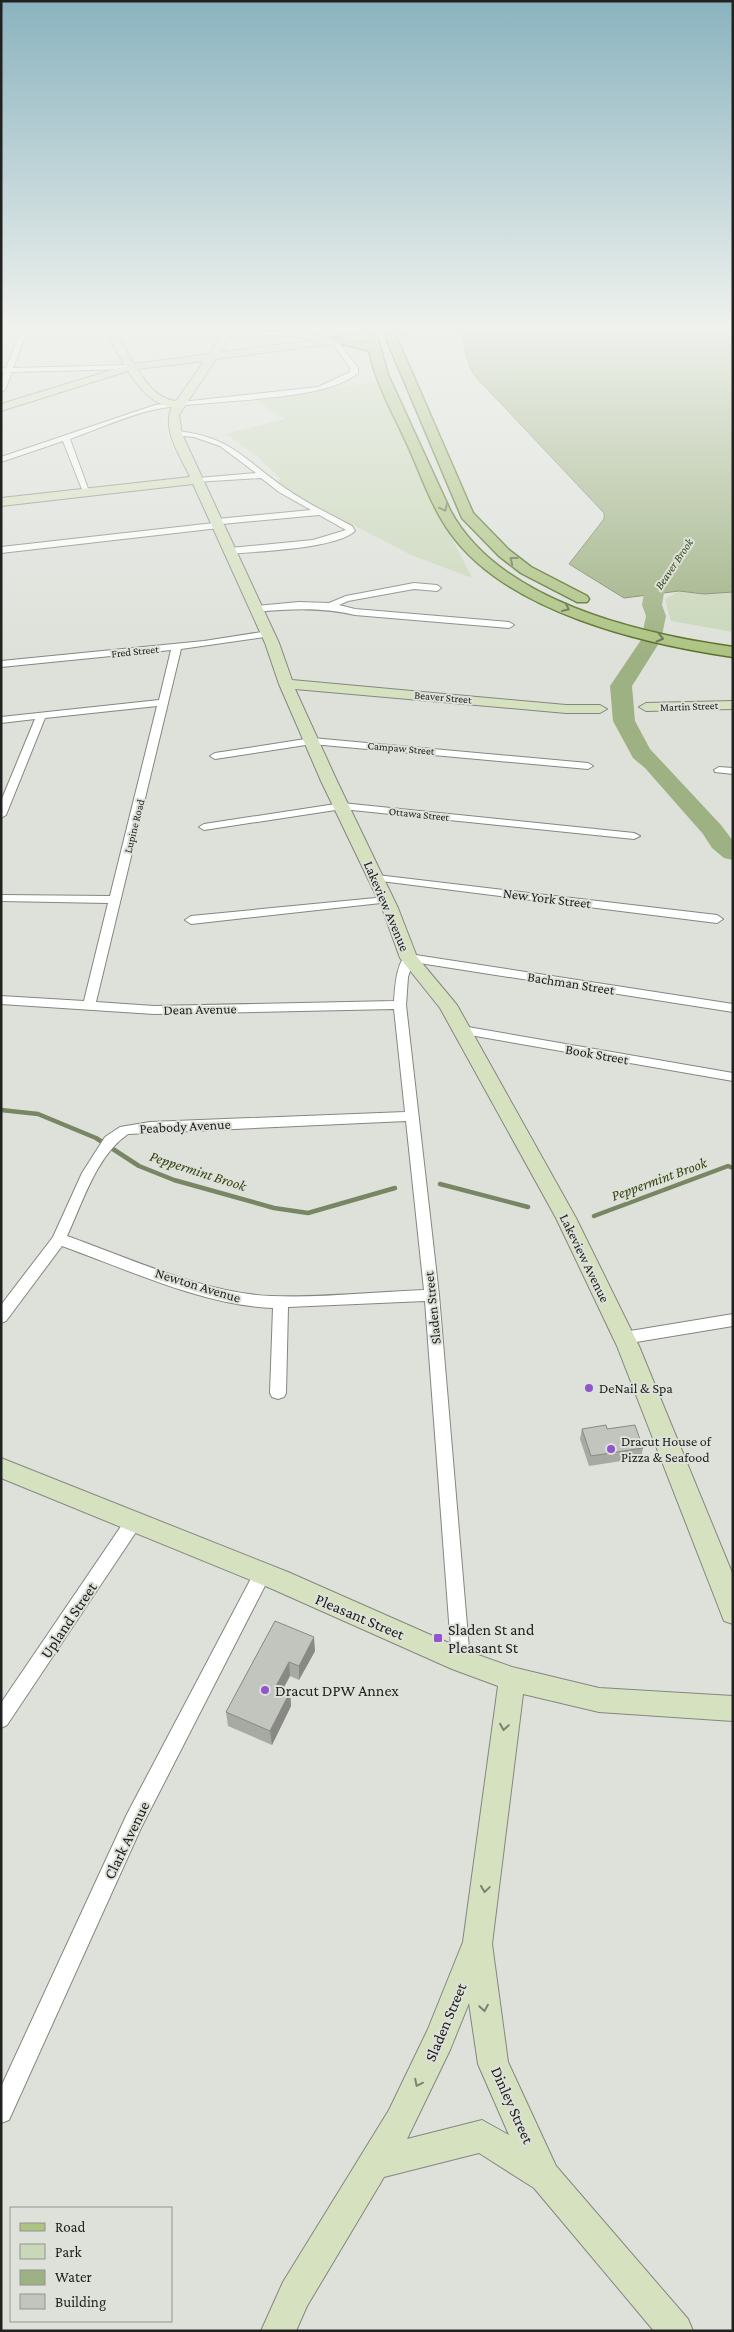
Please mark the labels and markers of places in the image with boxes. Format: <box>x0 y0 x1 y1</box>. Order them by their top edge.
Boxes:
place label: DeNail & Spa <box>599 1380 673 1396</box>
marker: DeNail & Spa <box>583 1382 595 1394</box>
place label: Dracut House of Pizza & Seafood <box>621 1433 712 1465</box>
marker: Dracut House of Pizza & Seafood <box>605 1443 617 1455</box>
place label: Sladen St and Pleasant St <box>448 1621 535 1656</box>
marker: Sladen St and Pleasant St <box>432 1632 444 1644</box>
place label: Dracut DPW Annex <box>275 1682 399 1699</box>
marker: Dracut DPW Annex <box>259 1684 271 1696</box>

